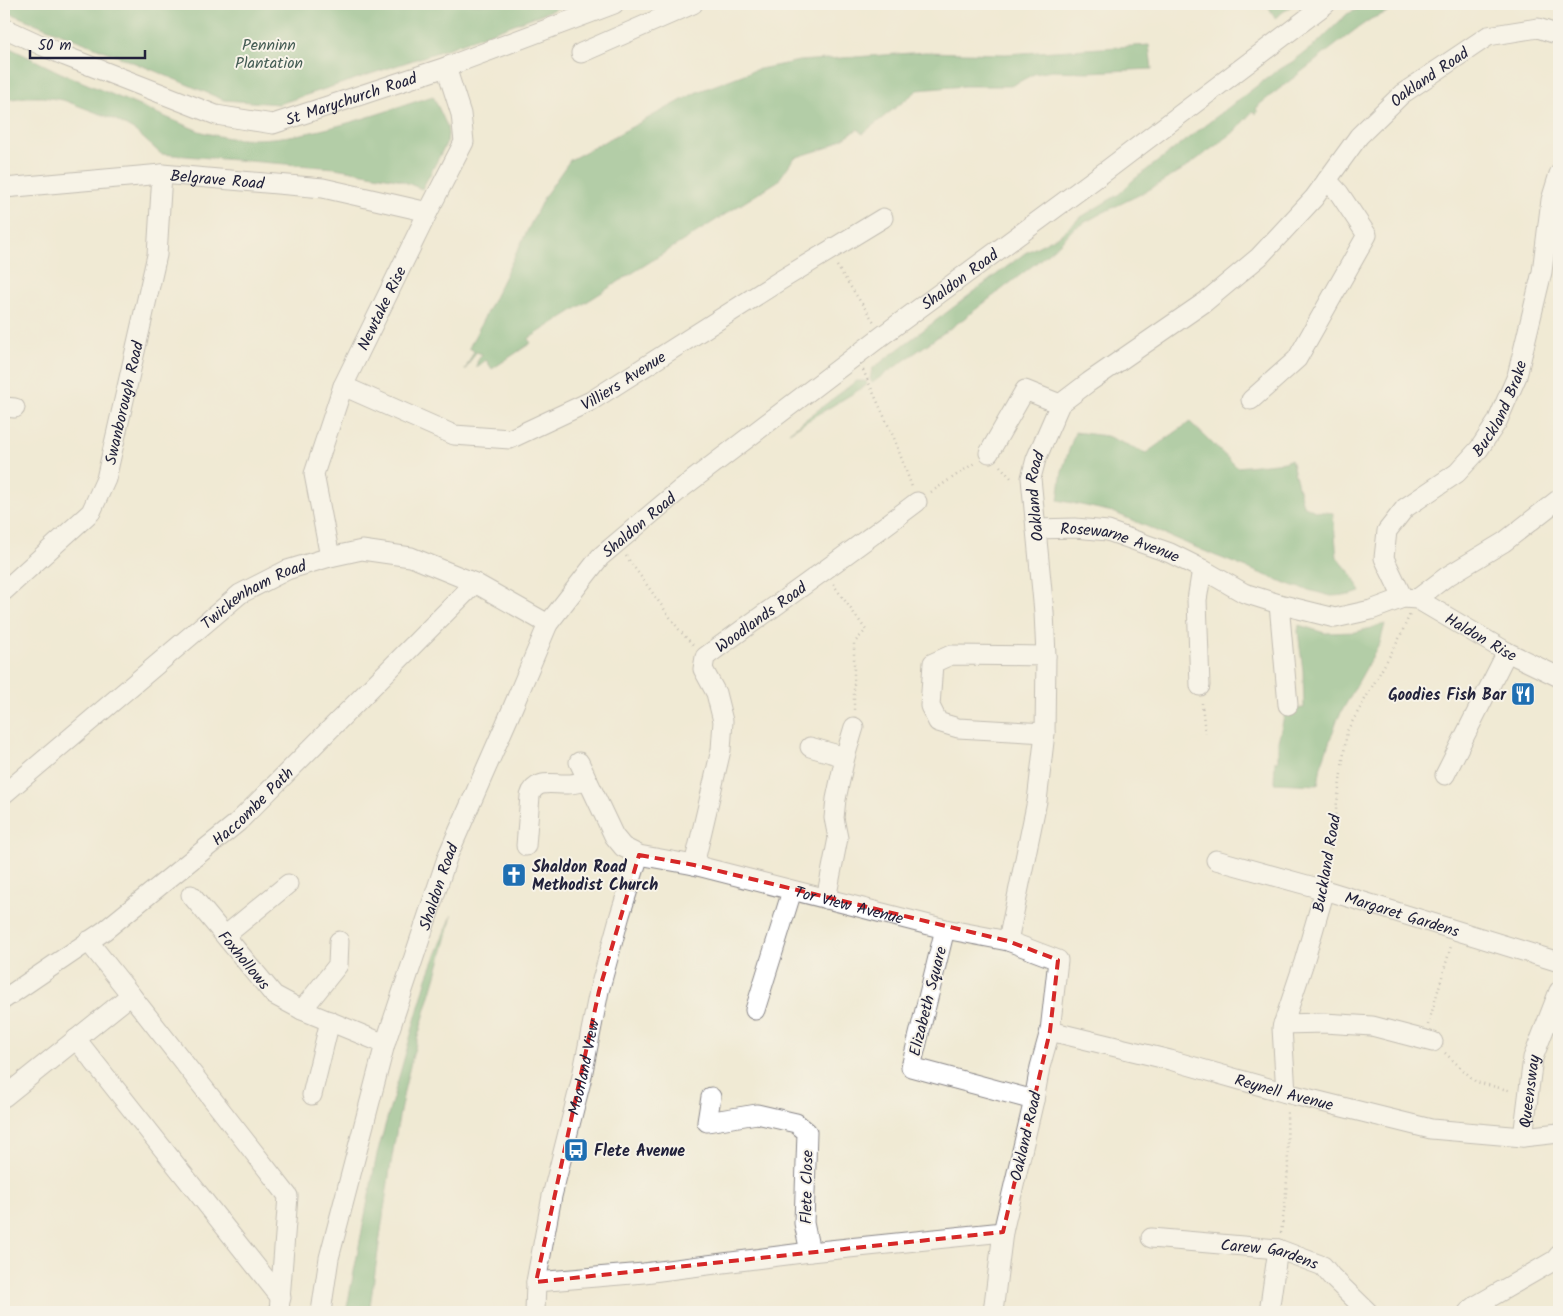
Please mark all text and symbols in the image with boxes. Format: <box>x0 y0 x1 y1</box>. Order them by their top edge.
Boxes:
scale bar <box>30 28 145 60</box>
park label: Penninn Plantation <box>235 33 303 76</box>
text: 50 m <box>38 34 72 58</box>
street label: Oakland Road <box>1385 41 1475 113</box>
street label: St Marychurch Road <box>282 66 421 133</box>
street label: Belgrave Road <box>169 164 266 197</box>
street label: Shaldon Road <box>916 242 1005 317</box>
street label: Newtake Rise <box>351 262 414 355</box>
street label: Swanborough Road <box>99 338 151 467</box>
street label: Villiers Avenue <box>577 345 671 418</box>
street label: Buckland Brake <box>1467 358 1534 463</box>
street label: Oakland Road <box>1019 446 1052 543</box>
street label: Shaldon Road <box>597 486 683 564</box>
street label: Rosewarne Avenue <box>1060 517 1184 570</box>
street label: Twickenham Road <box>196 554 311 636</box>
street label: Woodlands Road <box>710 575 813 660</box>
street label: Haldon Rise <box>1440 607 1521 669</box>
restaurant icon: Goodies Fish Bar <box>1510 681 1536 707</box>
place label: Goodies Fish Bar <box>1388 683 1507 708</box>
street label: Haccombe Path <box>207 762 300 853</box>
street label: Buckland Road <box>1307 811 1349 914</box>
street label: Shaldon Road <box>413 838 466 934</box>
place label: Shaldon Road Methodist Church <box>532 855 658 898</box>
church icon: Shaldon Road Methodist Church <box>501 862 527 888</box>
street label: Tor View Avenue <box>792 880 906 932</box>
street label: Margaret Gardens <box>1341 886 1463 945</box>
street label: Foxhollows <box>211 925 276 996</box>
street label: Elizabeth Square <box>903 944 954 1059</box>
street label: Moorland View <box>562 1017 607 1118</box>
street label: Queensway <box>1513 1053 1547 1130</box>
street label: Reynell Avenue <box>1232 1068 1336 1118</box>
street label: Oakland Road <box>1004 1088 1049 1184</box>
bus stop icon: Flete Avenue <box>563 1137 589 1163</box>
place label: Flete Avenue <box>594 1139 685 1164</box>
street label: Flete Close <box>794 1150 821 1224</box>
street label: Carew Gardens <box>1220 1233 1322 1277</box>

